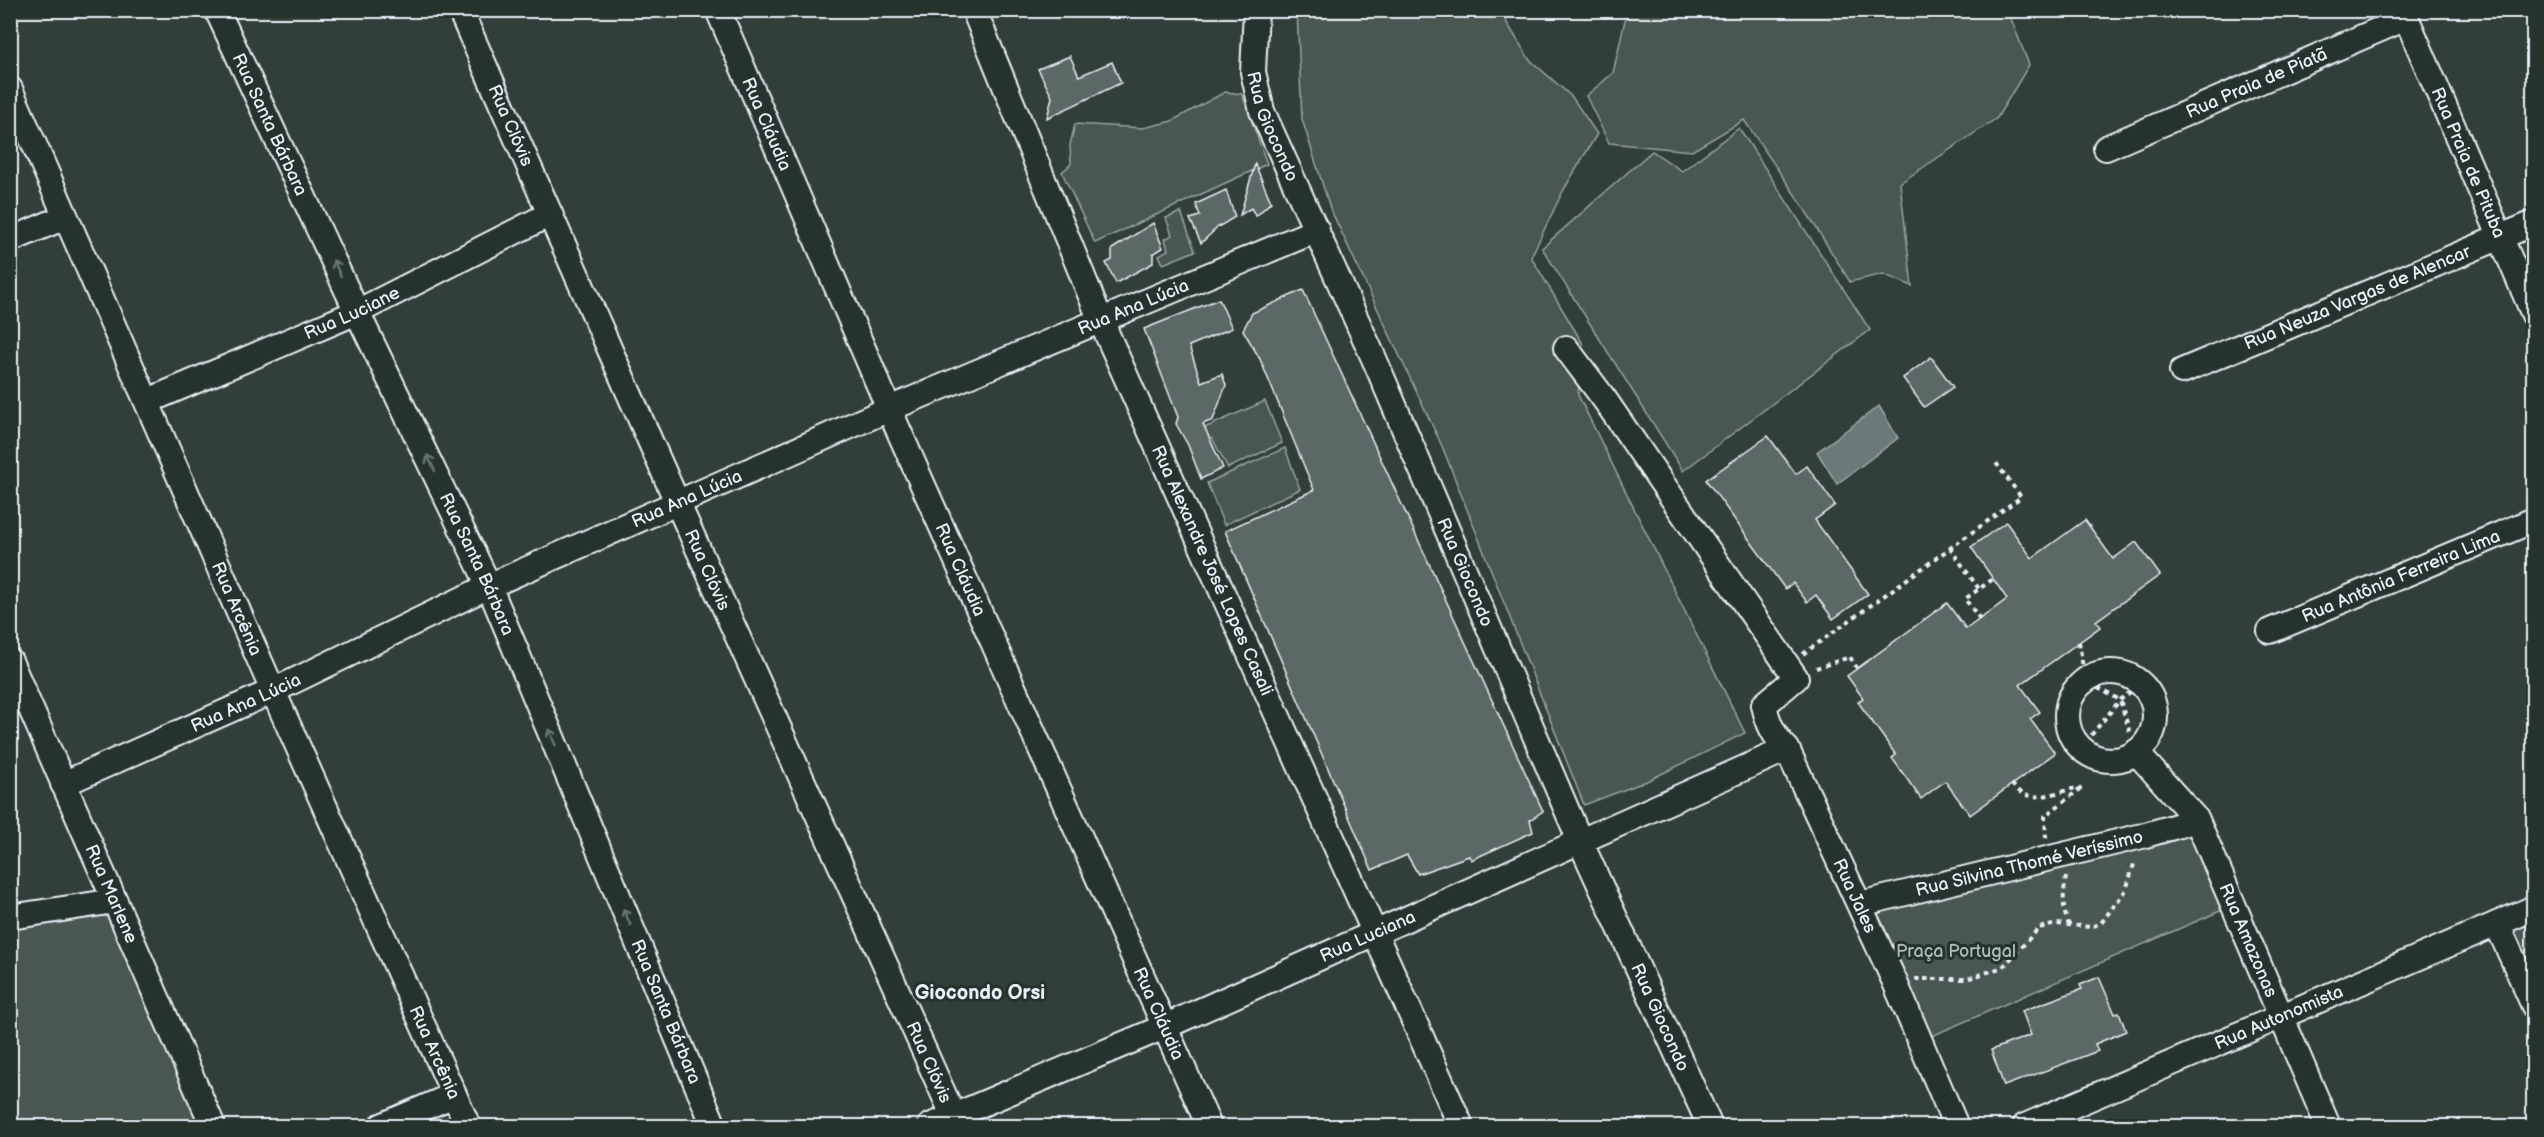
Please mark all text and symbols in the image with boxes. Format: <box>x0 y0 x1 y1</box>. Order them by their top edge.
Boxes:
street label: Rua Praia de Piatã <box>2183 43 2330 123</box>
street label: Rua Santa Bárbara <box>228 50 312 199</box>
street label: Rua Giocondo <box>1243 69 1303 185</box>
street label: Rua Cláudia <box>738 74 796 174</box>
street label: Rua Clóvis <box>484 81 538 169</box>
street label: Rua Praia de Pituba <box>2427 84 2510 241</box>
street label: Rua Neuza Vargas de Alencar <box>2241 240 2474 354</box>
one-way arrow <box>331 260 343 278</box>
street label: Rua Ana Lúcia <box>1075 274 1192 339</box>
street label: Rua Luciane <box>301 281 403 344</box>
street label: Rua Alexandre José Lopes Casali <box>1147 442 1278 699</box>
one-way arrow <box>424 455 436 473</box>
street label: Rua Ana Lúcia <box>628 465 745 532</box>
street label: Rua Santa Bárbara <box>435 489 519 638</box>
street label: Rua Giocondo <box>1433 514 1498 630</box>
street label: Rua Cláudia <box>931 520 991 619</box>
street label: Rua Antônia Ferreira Lima <box>2299 525 2503 627</box>
street label: Rua Clóvis <box>680 526 735 614</box>
street label: Rua Arcênia <box>207 559 267 659</box>
street label: Rua Ana Lúcia <box>187 669 304 737</box>
one-way arrow <box>546 729 558 747</box>
street label: Rua Silvina Thomé Veríssimo <box>1913 826 2145 901</box>
street label: Rua Marlene <box>81 841 142 947</box>
street label: Rua Jales <box>1829 855 1881 936</box>
street label: Rua Amazonas <box>2215 880 2282 1000</box>
street label: Rua Luciana <box>1316 906 1419 967</box>
one-way arrow <box>621 909 632 927</box>
street label: Rua Santa Bárbara <box>627 936 706 1087</box>
park label: Praça Portugal <box>1896 941 2016 962</box>
street label: Rua Giocondo <box>1627 960 1694 1074</box>
street label: Rua Cláudia <box>1129 964 1189 1063</box>
district label: Giocondo Orsi <box>915 981 1045 1005</box>
street label: Rua Autonomista <box>2211 981 2346 1054</box>
street label: Rua Arcênia <box>405 1002 465 1102</box>
street label: Rua Clóvis <box>902 1018 957 1106</box>

